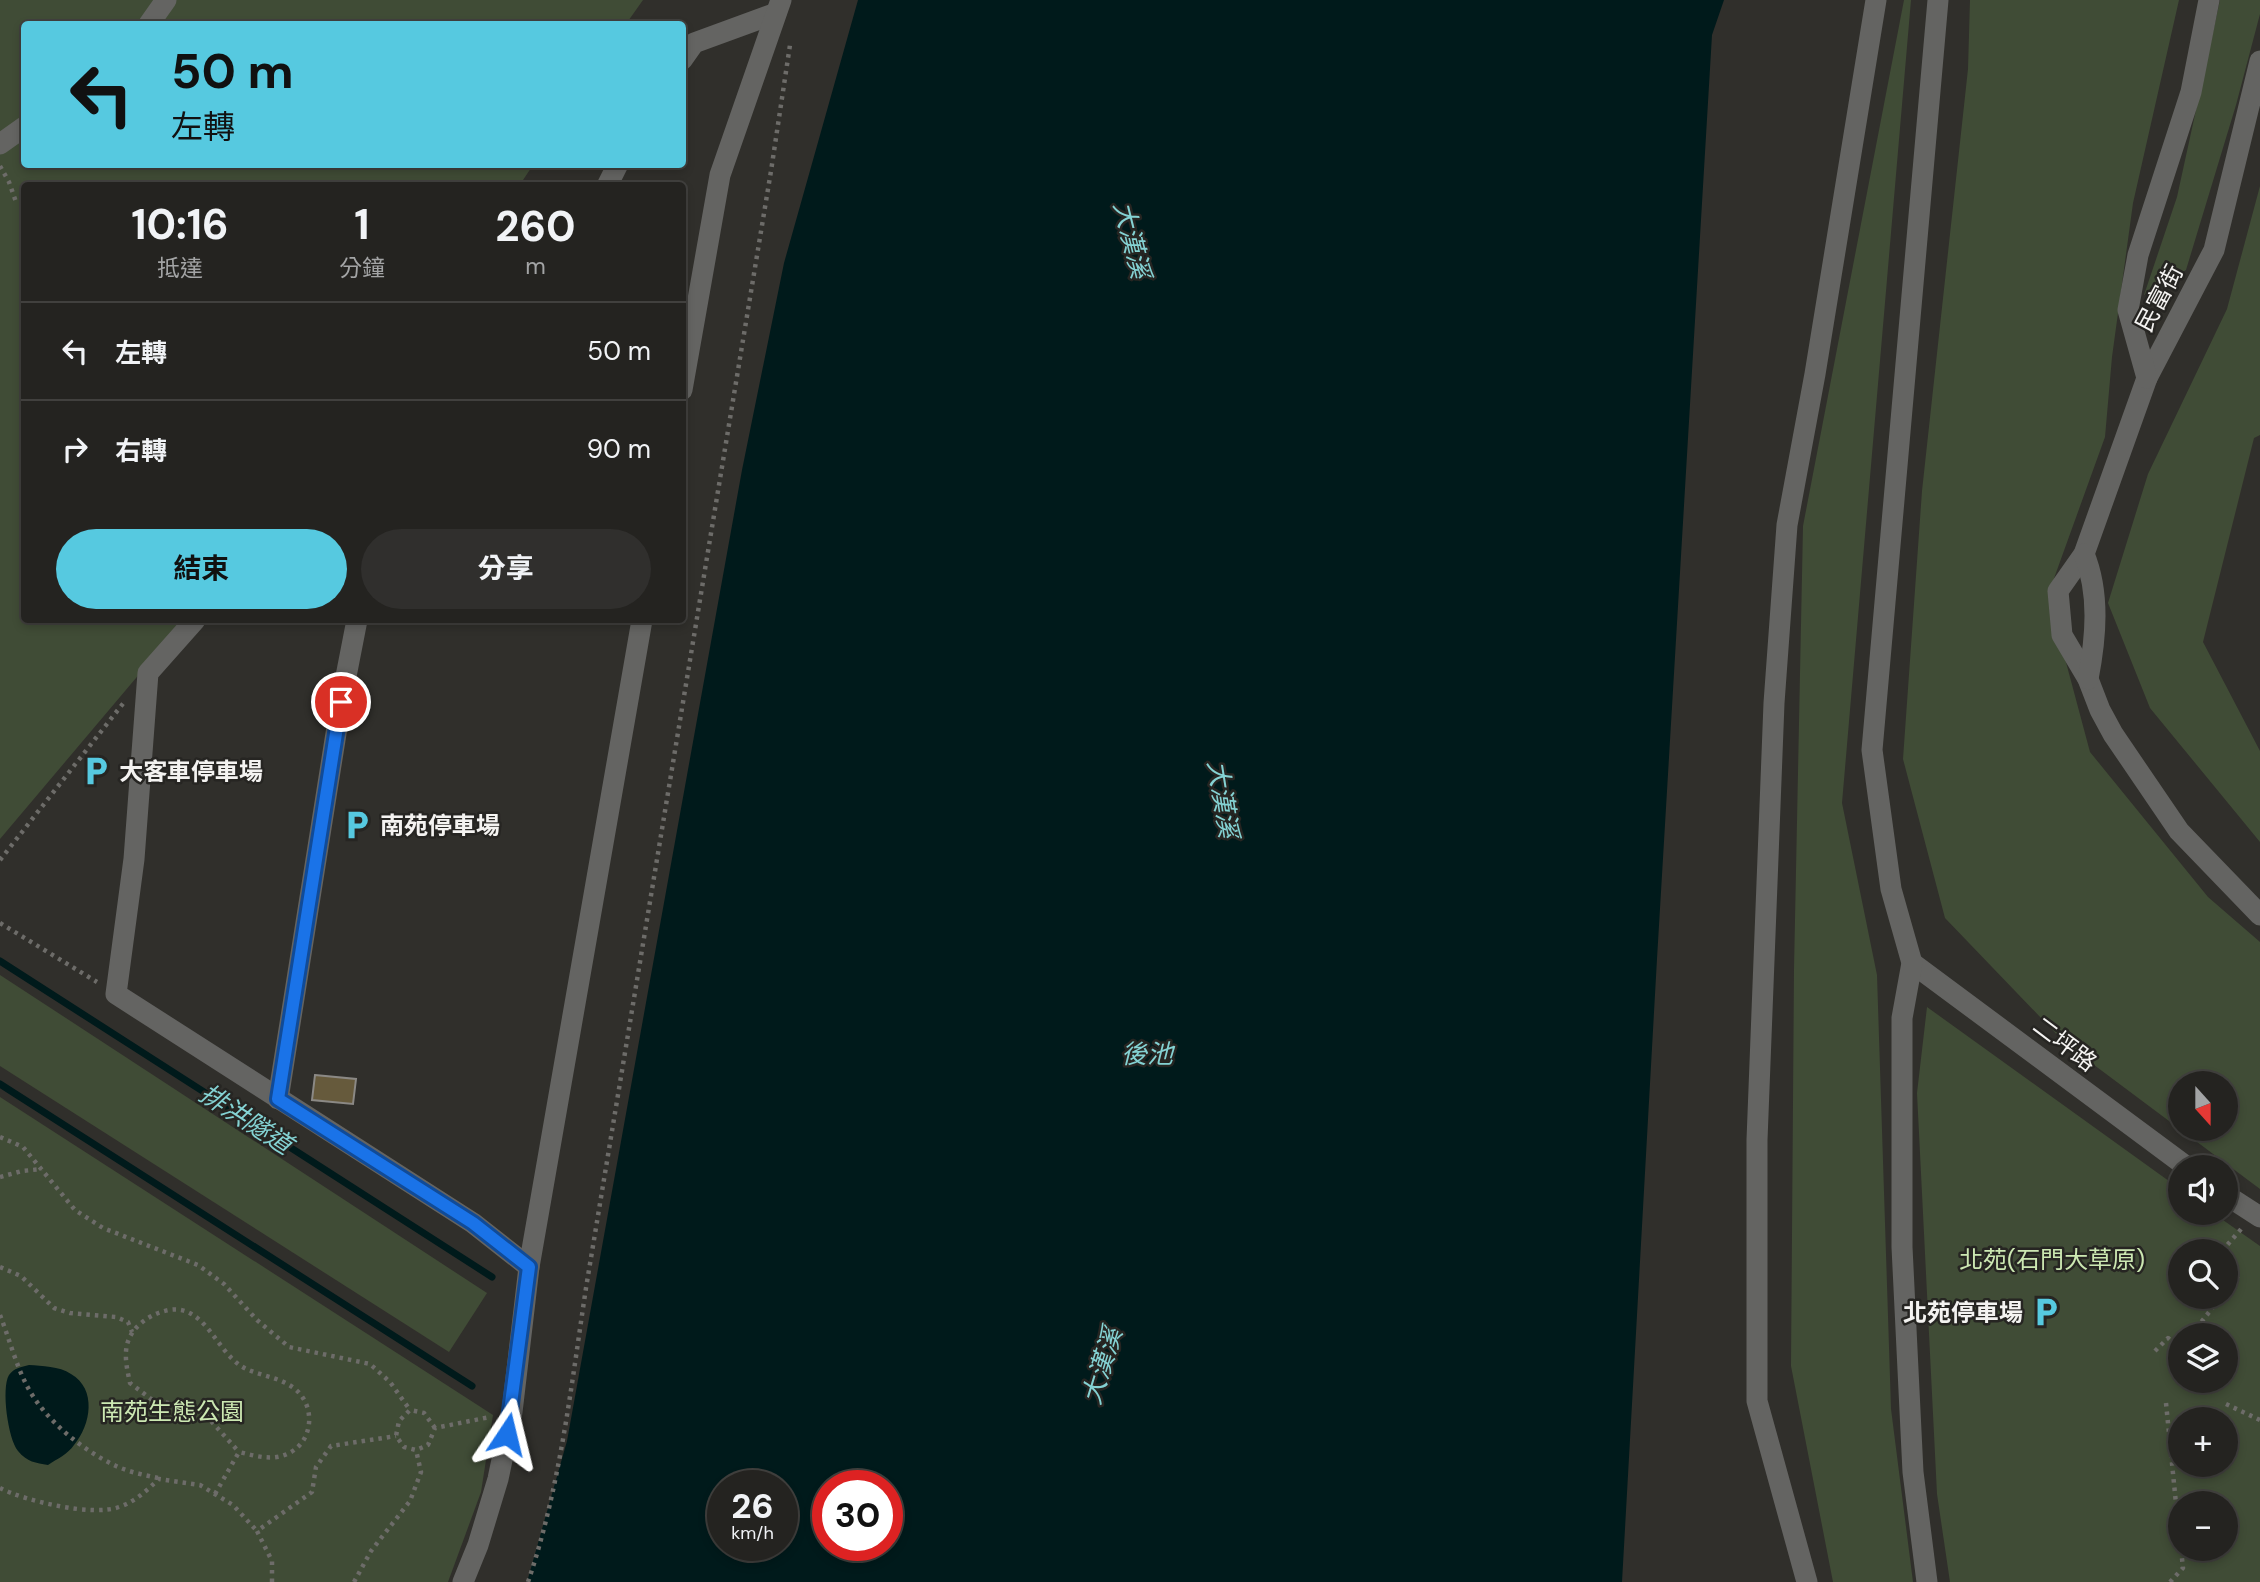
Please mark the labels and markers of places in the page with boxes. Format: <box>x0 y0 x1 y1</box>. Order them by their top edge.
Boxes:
pin <box>311 672 371 732</box>
parking icon: 大客車停車場 <box>79 754 113 788</box>
place label: 大客車停車場 <box>119 756 263 787</box>
parking icon: 南苑停車場 <box>340 808 374 842</box>
place label: 南苑停車場 <box>380 810 500 841</box>
parking icon: 北苑停車場 <box>2029 1295 2063 1329</box>
place label: 北苑停車場 <box>1903 1297 2023 1328</box>

